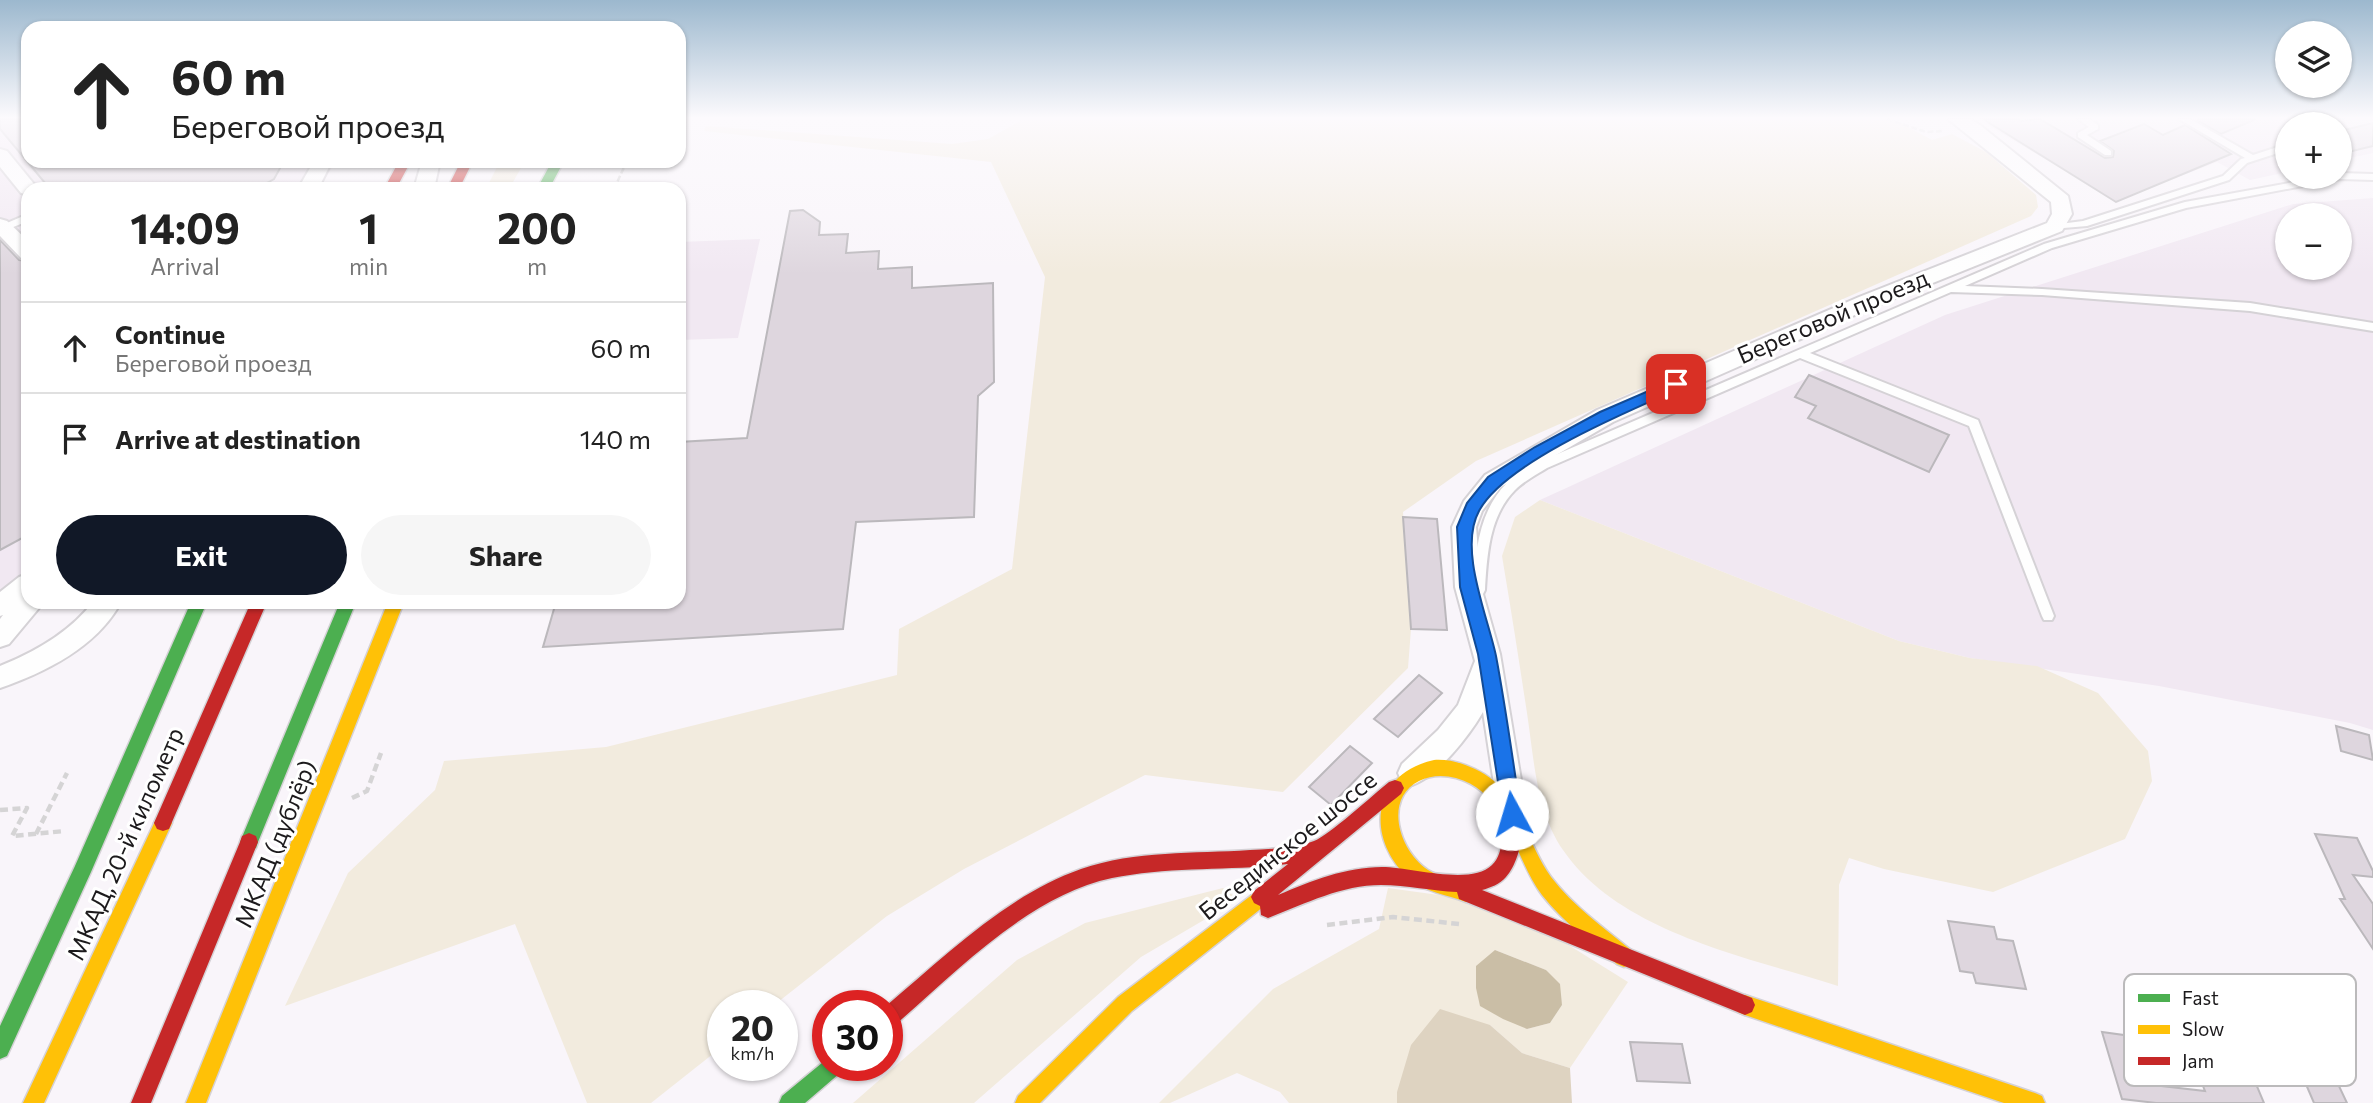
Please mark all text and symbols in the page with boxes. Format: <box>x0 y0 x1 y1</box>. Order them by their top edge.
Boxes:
map controls <box>2275 21 2352 280</box>
button: layers <box>2275 21 2352 98</box>
text: 60 m <box>171 45 286 105</box>
icon: ahead <box>56 49 147 140</box>
text: Береговой проезд <box>171 105 444 145</box>
button: + <box>2275 112 2352 189</box>
text: 14:09 <box>130 201 240 253</box>
text: 1 <box>359 201 378 253</box>
text: 200 <box>497 201 577 253</box>
button: − <box>2275 203 2352 280</box>
text: Arrival <box>150 252 220 280</box>
text: min <box>349 252 388 280</box>
text: m <box>527 252 547 280</box>
street label: Береговой проезд <box>1732 262 1932 369</box>
text: Continue <box>115 318 225 349</box>
icon: ahead <box>56 329 94 367</box>
text: 60 m <box>591 332 651 363</box>
text: Береговой проезд <box>115 349 311 377</box>
pin <box>1646 354 1706 414</box>
icon: arrive <box>1657 365 1695 403</box>
icon: arrive <box>56 420 94 458</box>
text: Arrive at destination <box>115 423 361 454</box>
text: 140 m <box>580 423 651 454</box>
button: Exit <box>56 515 347 595</box>
button: Share <box>361 515 651 595</box>
street label: МКАД, 20-й километр <box>60 723 189 964</box>
street label: МКАД (дублёр) <box>228 756 321 931</box>
street label: Бесединское шоссе <box>1192 764 1382 925</box>
position arrow <box>1475 777 1549 851</box>
legend <box>2124 974 2356 1086</box>
text: Fast <box>2182 986 2219 1009</box>
speed limit sign: 30 <box>812 990 903 1081</box>
text: 20 <box>731 1005 774 1048</box>
text: Slow <box>2182 1017 2224 1040</box>
text: km/h <box>731 1042 774 1064</box>
text: Jam <box>2182 1049 2214 1072</box>

